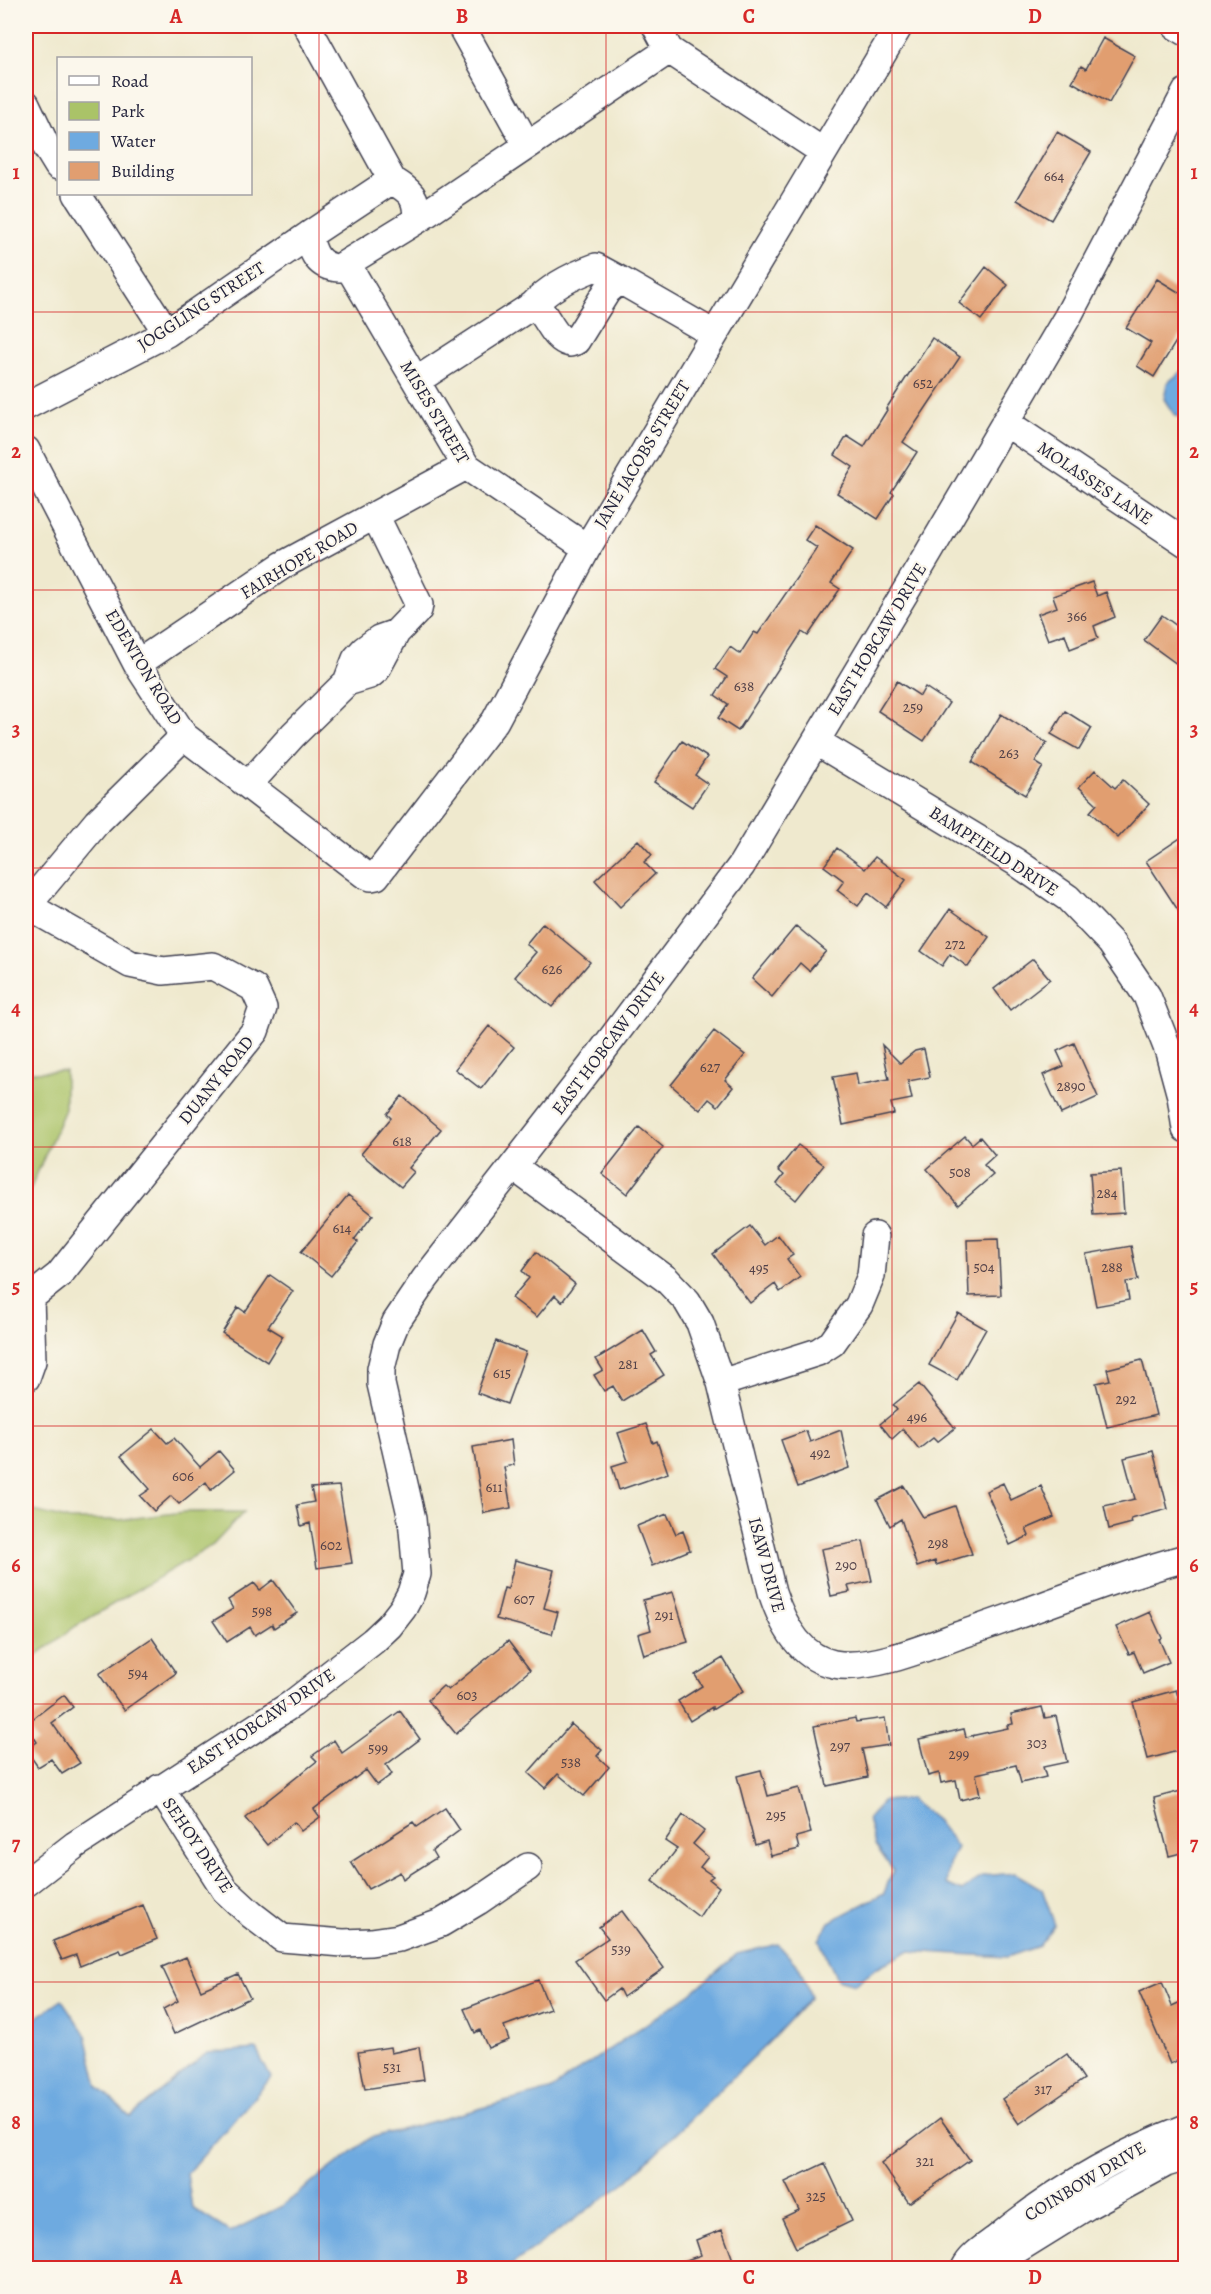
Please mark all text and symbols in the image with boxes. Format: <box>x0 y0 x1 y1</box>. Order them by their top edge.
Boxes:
text: A <box>169 3 183 30</box>
text: B <box>456 3 468 30</box>
text: C <box>743 3 755 30</box>
text: D <box>1028 3 1042 30</box>
legend <box>57 57 252 195</box>
text: Road <box>111 69 149 93</box>
text: Park <box>111 99 145 123</box>
text: Water <box>110 129 156 153</box>
text: 1 <box>12 159 20 186</box>
text: Building <box>111 159 175 183</box>
text: 1 <box>1190 159 1198 186</box>
house number: 664 <box>1044 166 1065 186</box>
street label: JOGGLING STREET <box>133 256 270 356</box>
street label: MISES STREET <box>395 356 475 468</box>
house number: 652 <box>913 373 933 393</box>
street label: JANE JACOBS STREET <box>588 376 696 532</box>
street label: MOLASSES LANE <box>1033 436 1157 530</box>
text: 2 <box>11 438 21 465</box>
text: 2 <box>1189 438 1199 465</box>
street label: FAIRHOPE ROAD <box>236 515 362 605</box>
street label: EAST HOBCAW DRIVE <box>822 558 932 720</box>
street label: EDENTON ROAD <box>100 605 188 729</box>
house number: 366 <box>1067 606 1087 626</box>
house number: 638 <box>734 676 754 696</box>
house number: 259 <box>903 697 923 717</box>
text: 3 <box>12 716 20 743</box>
text: 3 <box>1190 716 1198 743</box>
house number: 263 <box>999 743 1019 763</box>
street label: BAMPFIELD DRIVE <box>925 800 1063 902</box>
house number: 272 <box>945 934 965 954</box>
house number: 626 <box>542 959 563 979</box>
street label: EAST HOBCAW DRIVE <box>546 966 670 1120</box>
text: 4 <box>11 995 21 1022</box>
text: 4 <box>1189 995 1199 1022</box>
street label: DUANY ROAD <box>173 1031 259 1129</box>
house number: 627 <box>700 1057 721 1077</box>
house number: 2890 <box>1056 1076 1086 1096</box>
house number: 618 <box>392 1131 412 1151</box>
house number: 508 <box>949 1162 971 1182</box>
house number: 284 <box>1096 1183 1118 1203</box>
house number: 614 <box>333 1218 352 1238</box>
house number: 504 <box>973 1257 995 1277</box>
house number: 288 <box>1101 1257 1123 1277</box>
house number: 495 <box>749 1258 769 1278</box>
text: 5 <box>12 1273 20 1300</box>
text: 5 <box>1190 1273 1198 1300</box>
house number: 281 <box>618 1354 638 1374</box>
house number: 615 <box>493 1363 511 1383</box>
house number: 292 <box>1115 1389 1137 1409</box>
house number: 496 <box>907 1407 927 1427</box>
house number: 492 <box>810 1443 830 1463</box>
house number: 606 <box>172 1466 194 1486</box>
house number: 611 <box>485 1477 503 1497</box>
street label: ISAW DRIVE <box>743 1515 791 1615</box>
house number: 298 <box>927 1533 949 1553</box>
house number: 602 <box>320 1535 342 1555</box>
text: 6 <box>11 1552 21 1579</box>
text: 6 <box>1189 1552 1199 1579</box>
house number: 290 <box>835 1555 857 1575</box>
house number: 607 <box>513 1589 535 1609</box>
house number: 598 <box>252 1601 272 1621</box>
house number: 291 <box>654 1605 674 1625</box>
street label: EAST HOBCAW DRIVE <box>182 1662 340 1780</box>
house number: 594 <box>128 1663 148 1683</box>
house number: 603 <box>456 1685 478 1705</box>
house number: 303 <box>1027 1733 1047 1753</box>
house number: 297 <box>830 1736 851 1756</box>
house number: 599 <box>368 1738 388 1758</box>
house number: 299 <box>949 1744 970 1764</box>
house number: 538 <box>561 1752 581 1772</box>
street label: SEHOY DRIVE <box>157 1792 239 1898</box>
house number: 295 <box>766 1805 786 1825</box>
text: 7 <box>12 1830 21 1857</box>
text: 7 <box>1190 1830 1199 1857</box>
house number: 539 <box>611 1939 631 1959</box>
house number: 531 <box>383 2057 401 2077</box>
house number: 317 <box>1034 2079 1053 2099</box>
text: 8 <box>11 2109 21 2136</box>
text: 8 <box>1189 2109 1199 2136</box>
street label: COINBOW DRIVE <box>1020 2135 1150 2227</box>
house number: 321 <box>916 2151 934 2171</box>
house number: 325 <box>806 2186 826 2206</box>
text: A <box>169 2264 183 2291</box>
text: B <box>456 2264 468 2291</box>
text: C <box>743 2264 755 2291</box>
text: D <box>1028 2264 1042 2291</box>

